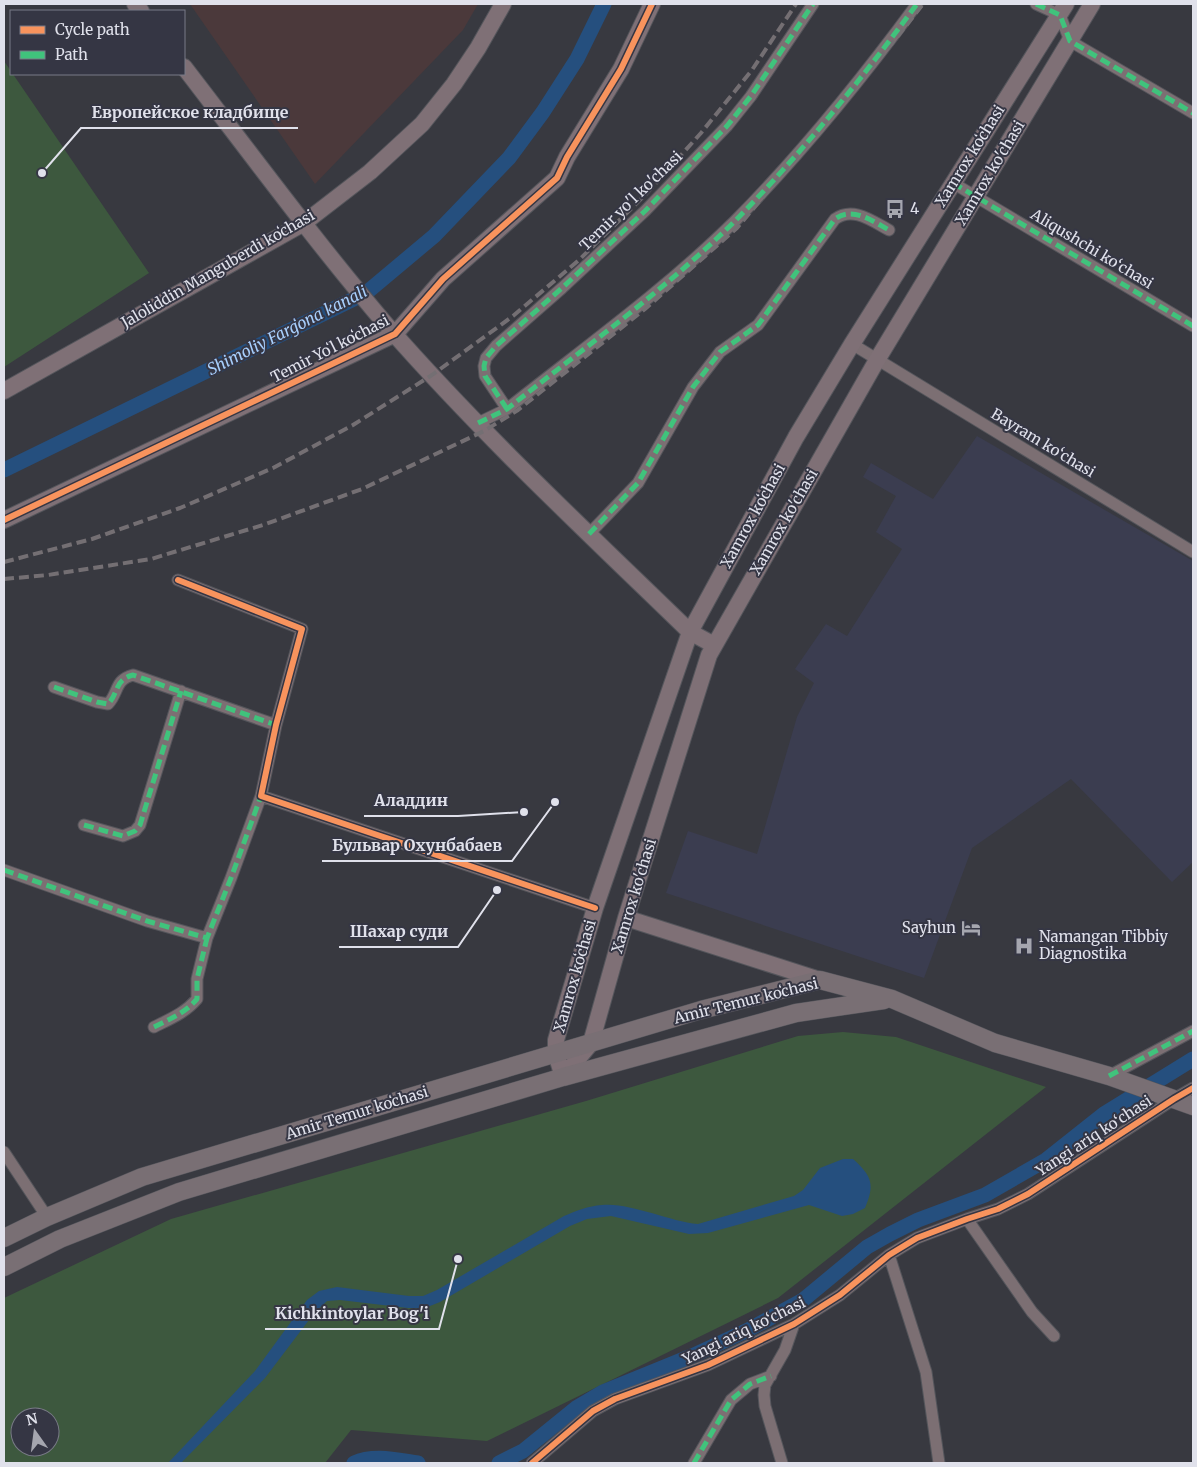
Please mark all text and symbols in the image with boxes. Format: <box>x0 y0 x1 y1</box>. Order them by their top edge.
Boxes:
legend <box>10 10 185 75</box>
text: Cycle path <box>55 20 130 39</box>
text: Path <box>55 45 88 64</box>
callout: Европейское кладбище <box>81 97 298 128</box>
street label: Xamrox koʻchasi <box>931 101 1009 210</box>
text: Европейское кладбище <box>92 102 289 122</box>
street label: Xamrox ko'chasi <box>951 117 1028 229</box>
street label: Temir yo'l ko'chasi <box>575 147 686 255</box>
bus stop icon: 4 <box>884 198 906 220</box>
place label: 4 <box>910 199 919 218</box>
street label: Aliqushchi ko‘chasi <box>1027 204 1157 293</box>
street label: Jaloliddin Manguberdi koʻchasi <box>117 205 318 332</box>
water label: Shimoliy Fargʻona kanali <box>204 281 371 379</box>
street label: Temir Yoʻl koʻchasi <box>267 310 392 387</box>
street label: Bayram ko‘chasi <box>988 404 1099 481</box>
street label: Xamrox koʻchasi <box>716 460 789 571</box>
street label: Xamrox ko'chasi <box>746 465 822 578</box>
callout: Аладдин <box>364 785 458 816</box>
text: Аладдин <box>373 790 448 810</box>
callout: Бульвар Охунбабаев <box>322 830 512 861</box>
text: Бульвар Охунбабаев <box>332 835 502 855</box>
street label: Xamrox ko'chasi <box>607 836 660 955</box>
callout: Шахар суди <box>339 916 458 947</box>
street label: Xamrox koʻchasi <box>549 917 600 1034</box>
hotel icon: Sayhun <box>960 917 982 939</box>
place label: Sayhun <box>902 918 956 937</box>
text: Шахар суди <box>350 921 448 941</box>
place label: Namangan Tibbiy Diagnostika <box>1039 927 1168 963</box>
hospital icon: Namangan Tibbiy Diagnostika <box>1013 935 1035 957</box>
street label: Amir Temur koʻchasi <box>671 973 820 1028</box>
street label: Amir Temur koʻchasi <box>282 1082 431 1144</box>
street label: Yangi ariq ko‘chasi <box>1031 1091 1155 1181</box>
street label: Yangi ariq ko‘chasi <box>678 1292 809 1369</box>
callout: Kichkintoylar Bog'i <box>265 1298 439 1329</box>
text: Kichkintoylar Bog'i <box>275 1303 429 1323</box>
north arrow <box>10 1407 60 1457</box>
text: N <box>24 1409 39 1429</box>

